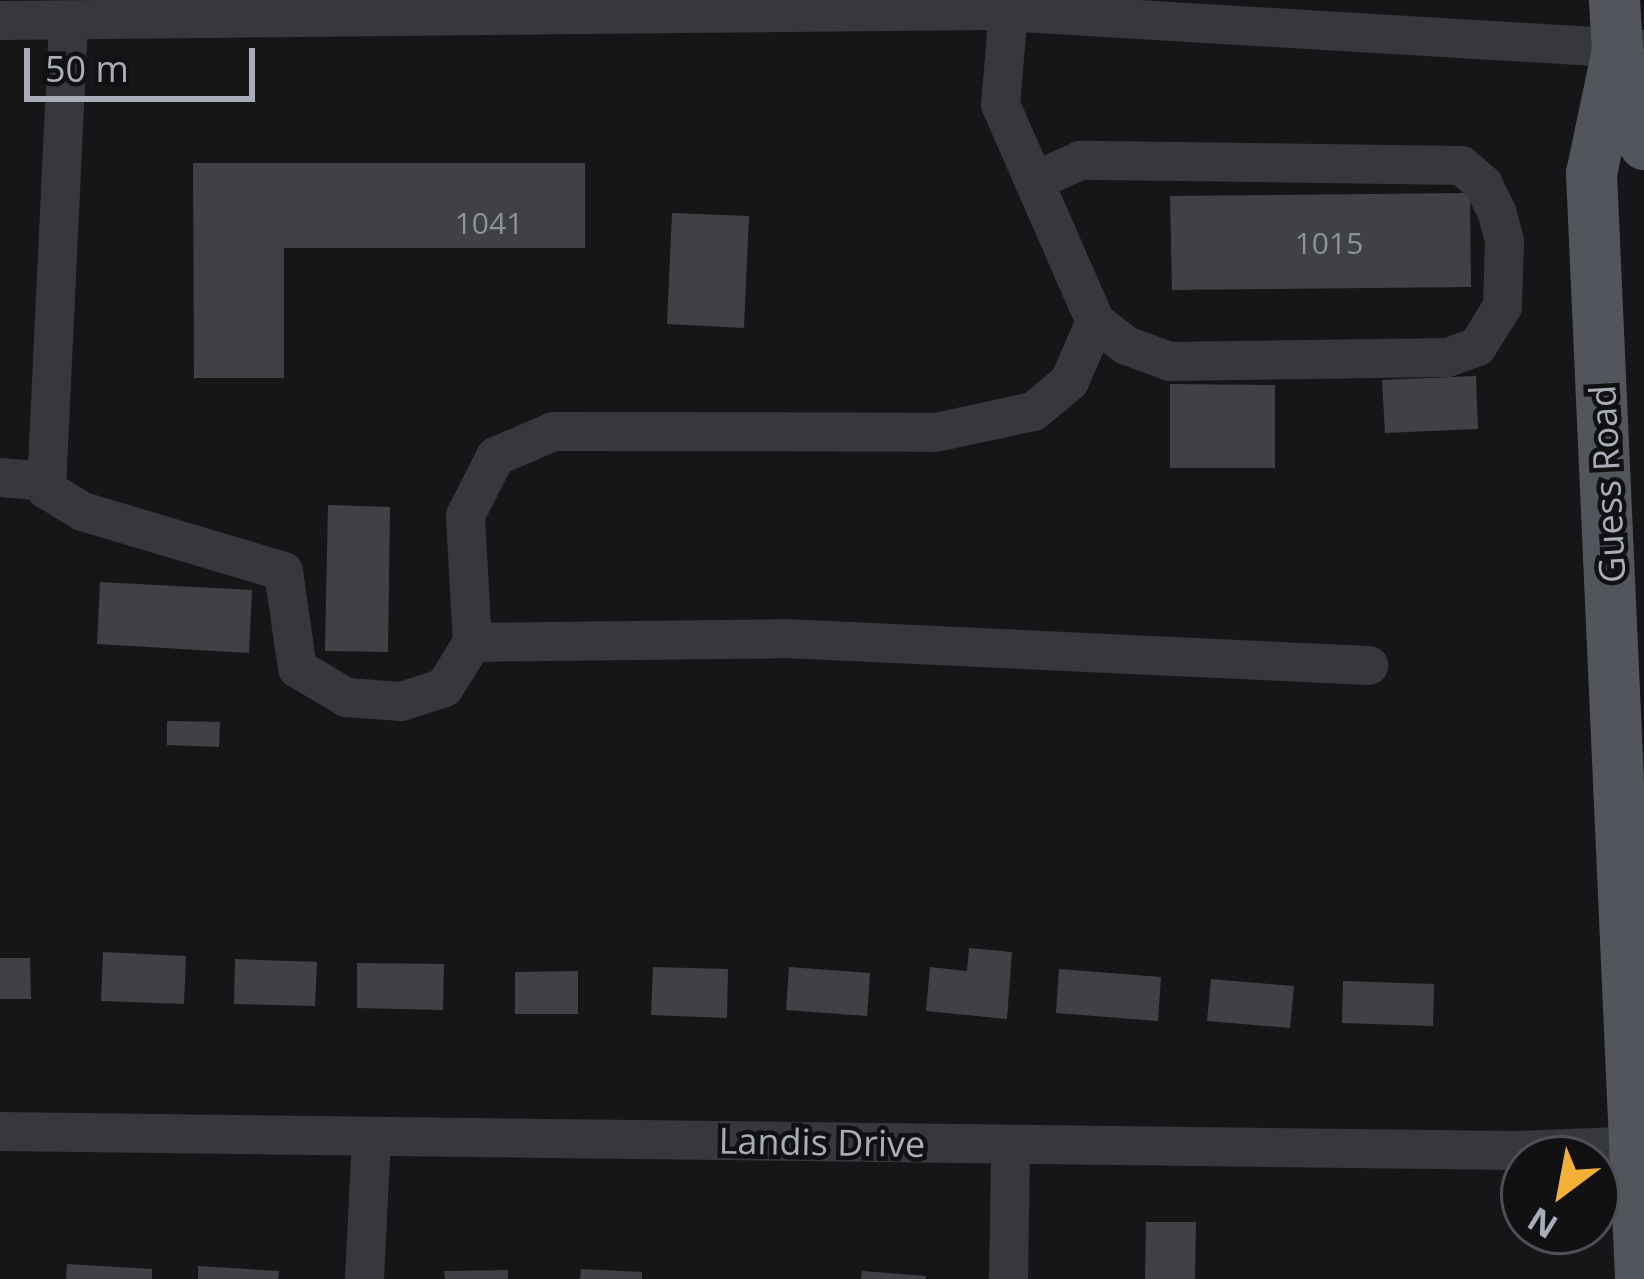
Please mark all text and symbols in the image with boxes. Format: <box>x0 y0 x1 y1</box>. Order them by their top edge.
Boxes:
scale bar <box>30 24 261 98</box>
text: 50 m <box>45 44 129 93</box>
house number: 1041 <box>455 205 523 241</box>
house number: 1015 <box>1295 225 1363 261</box>
street label: Guess Road <box>1580 384 1634 584</box>
street label: Landis Drive <box>718 1119 926 1165</box>
north arrow <box>1500 1135 1620 1255</box>
text: N <box>1519 1197 1566 1250</box>

